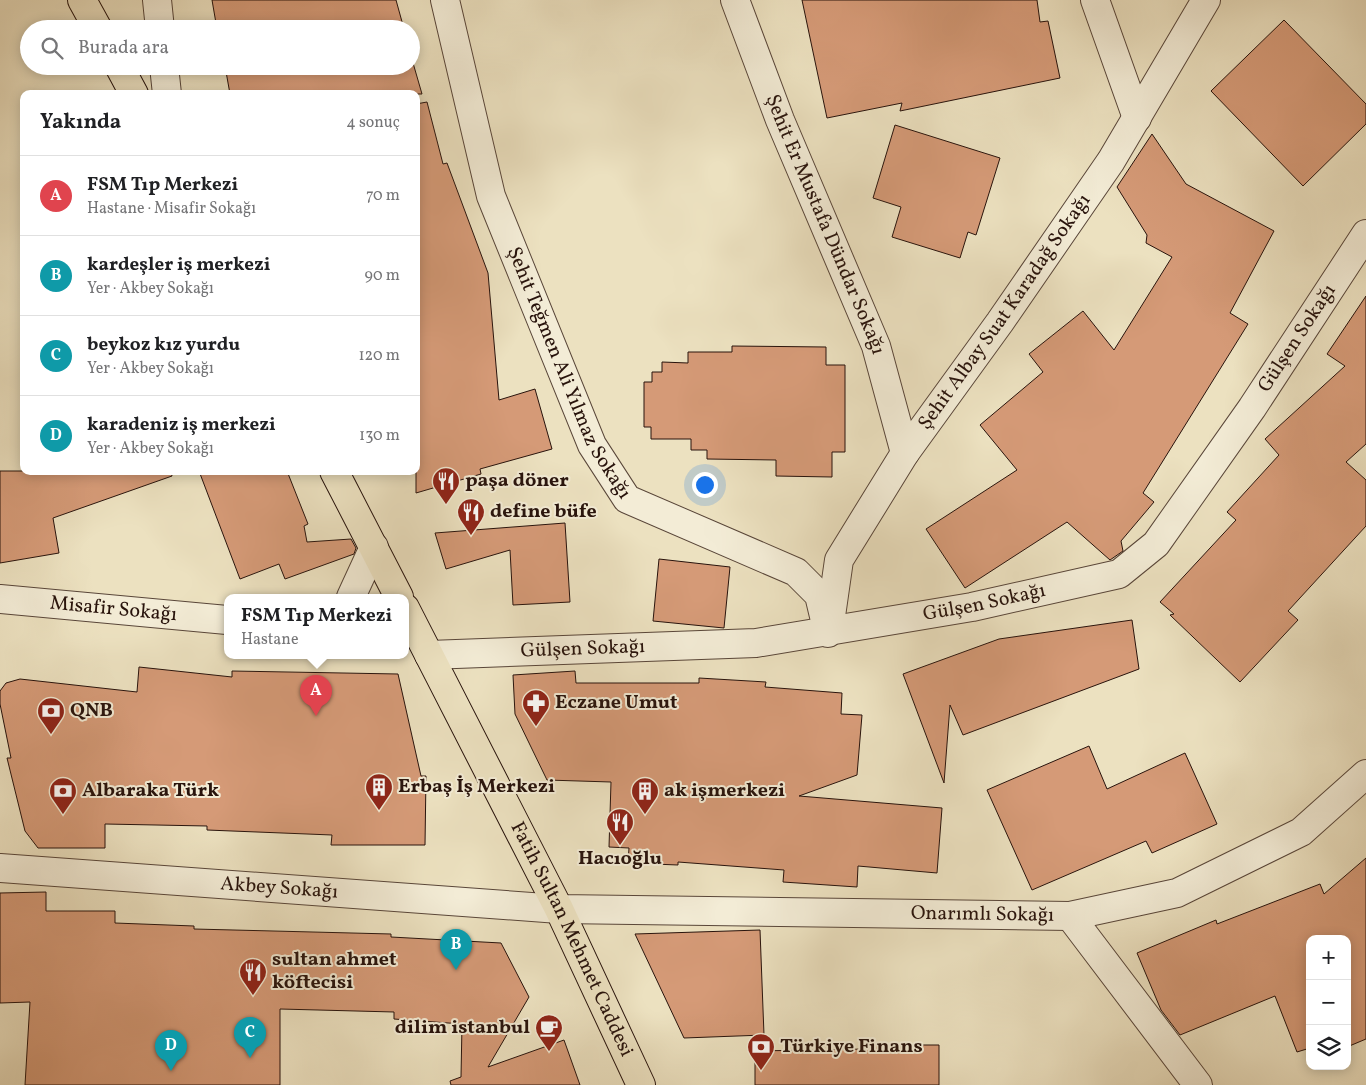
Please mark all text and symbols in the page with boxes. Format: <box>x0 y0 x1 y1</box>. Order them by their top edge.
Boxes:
search box <box>20 20 420 75</box>
icon: search <box>38 34 66 62</box>
text: Burada ara <box>78 35 169 61</box>
street label: Şehit Er Mustafa Dündar Sokağı <box>758 91 892 358</box>
text: Yakında <box>40 108 121 137</box>
text: 4 sonuç <box>346 112 400 134</box>
text: FSM Tıp Merkezi <box>87 172 238 198</box>
text: A <box>50 185 62 207</box>
text: 70 m <box>366 185 400 207</box>
street label: Şehit Albay Suat Karadağ Sokağı <box>912 189 1098 436</box>
text: Hastane · Misafir Sokağı <box>87 198 256 220</box>
street label: Şehit Teğmen Ali Yılmaz Sokağı <box>499 243 638 505</box>
text: kardeşler iş merkezi <box>87 252 270 278</box>
text: B <box>51 265 61 287</box>
text: 90 m <box>364 265 400 287</box>
text: Yer · Akbey Sokağı <box>87 278 214 300</box>
street label: Gülşen Sokağı <box>1252 279 1343 398</box>
text: beykoz kız yurdu <box>87 332 240 358</box>
text: C <box>51 345 61 367</box>
text: 120 m <box>358 345 400 367</box>
text: Yer · Akbey Sokağı <box>87 358 214 380</box>
text: karadeniz iş merkezi <box>87 412 276 438</box>
text: D <box>50 425 62 447</box>
text: 130 m <box>359 425 400 447</box>
text: Yer · Akbey Sokağı <box>87 438 214 460</box>
restaurant icon: paşa döner <box>431 466 461 505</box>
place label: paşa döner <box>465 467 569 495</box>
your location <box>692 472 718 498</box>
restaurant icon: define büfe <box>456 497 486 536</box>
place label: define büfe <box>490 498 597 526</box>
street label: Gülşen Sokağı <box>921 577 1048 629</box>
street label: Misafir Sokağı <box>49 590 178 629</box>
popup <box>224 594 409 659</box>
text: FSM Tıp Merkezi <box>241 603 392 629</box>
text: Hastane <box>241 629 298 651</box>
street label: Gülşen Sokağı <box>520 633 646 666</box>
pin: A <box>300 675 332 716</box>
pharmacy icon: Eczane Umut <box>521 688 551 727</box>
place label: Eczane Umut <box>555 689 678 717</box>
bank icon: QNB <box>36 696 66 735</box>
place label: QNB <box>70 697 113 725</box>
building icon: Erbaş İş Merkezi <box>364 772 394 811</box>
place label: Erbaş İş Merkezi <box>398 773 555 801</box>
bank icon: Albaraka Türk <box>48 776 78 815</box>
building icon: ak işmerkezi <box>630 776 660 815</box>
place label: Albaraka Türk <box>82 777 219 805</box>
place label: ak işmerkezi <box>664 777 785 805</box>
restaurant icon: Hacıoğlu <box>605 807 635 846</box>
street label: Fatih Sultan Mehmet Caddesi <box>503 817 640 1062</box>
place label: Hacıoğlu <box>578 845 662 873</box>
street label: Akbey Sokağı <box>219 870 339 907</box>
street label: Onarımlı Sokağı <box>911 900 1054 930</box>
pin: B <box>440 929 472 970</box>
map controls <box>1306 935 1351 1070</box>
button: + <box>1306 935 1351 980</box>
place label: sultan ahmet köftecisi <box>272 946 397 997</box>
restaurant icon: sultan ahmet köftecisi <box>238 957 268 996</box>
button: − <box>1306 980 1351 1025</box>
cafe icon: dilim istanbul <box>534 1013 564 1052</box>
place label: dilim istanbul <box>395 1014 530 1042</box>
pin: C <box>234 1017 266 1058</box>
button: layers <box>1306 1025 1351 1070</box>
pin: D <box>155 1030 187 1071</box>
bank icon: Türkiye Finans <box>746 1032 776 1071</box>
place label: Türkiye Finans <box>780 1033 923 1061</box>

